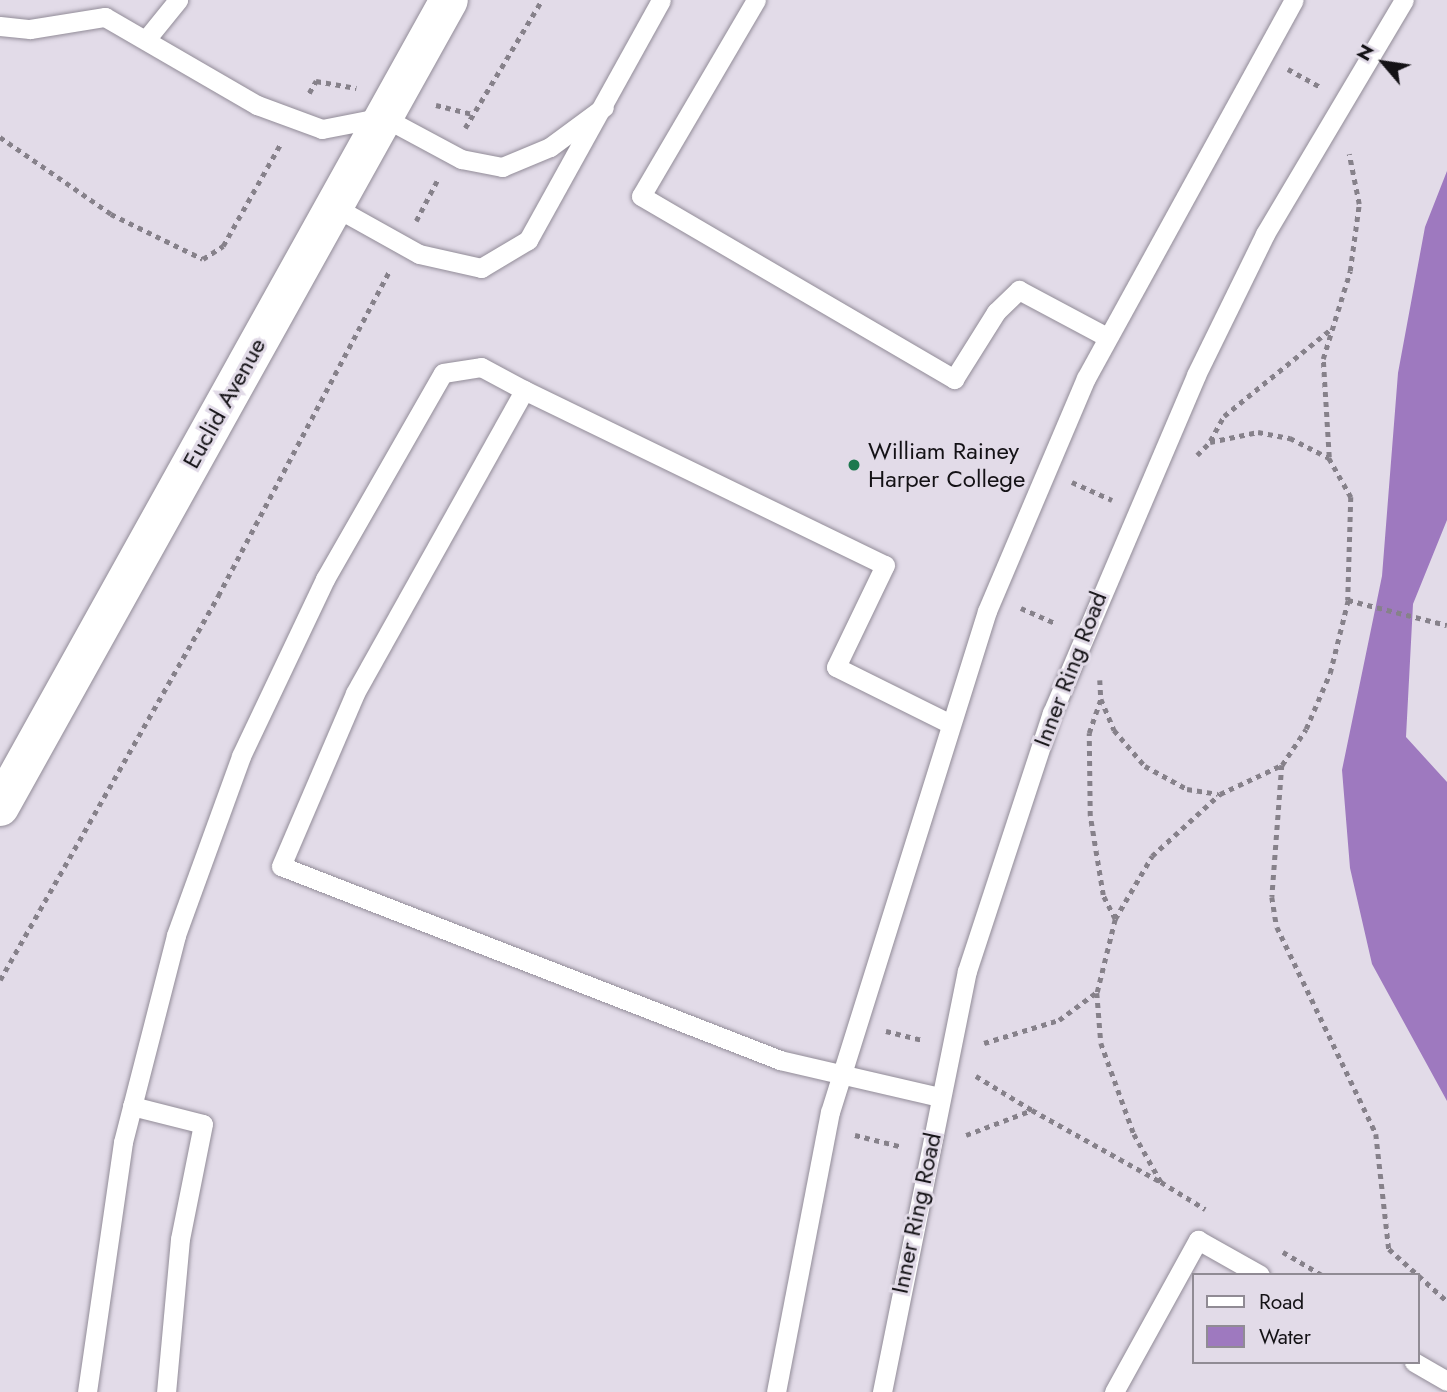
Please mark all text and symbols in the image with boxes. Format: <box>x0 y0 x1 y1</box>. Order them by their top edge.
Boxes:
north arrow <box>1349 28 1419 98</box>
text: N <box>1350 39 1381 66</box>
street label: Euclid Avenue <box>176 333 272 473</box>
place label: William Rainey Harper College <box>868 437 1025 493</box>
marker: William Rainey Harper College <box>846 457 862 473</box>
street label: Inner Ring Road <box>1027 587 1113 751</box>
street label: Inner Ring Road <box>885 1130 947 1296</box>
legend <box>1192 1273 1419 1364</box>
text: Road <box>1259 1287 1304 1317</box>
text: Water <box>1259 1322 1311 1352</box>

